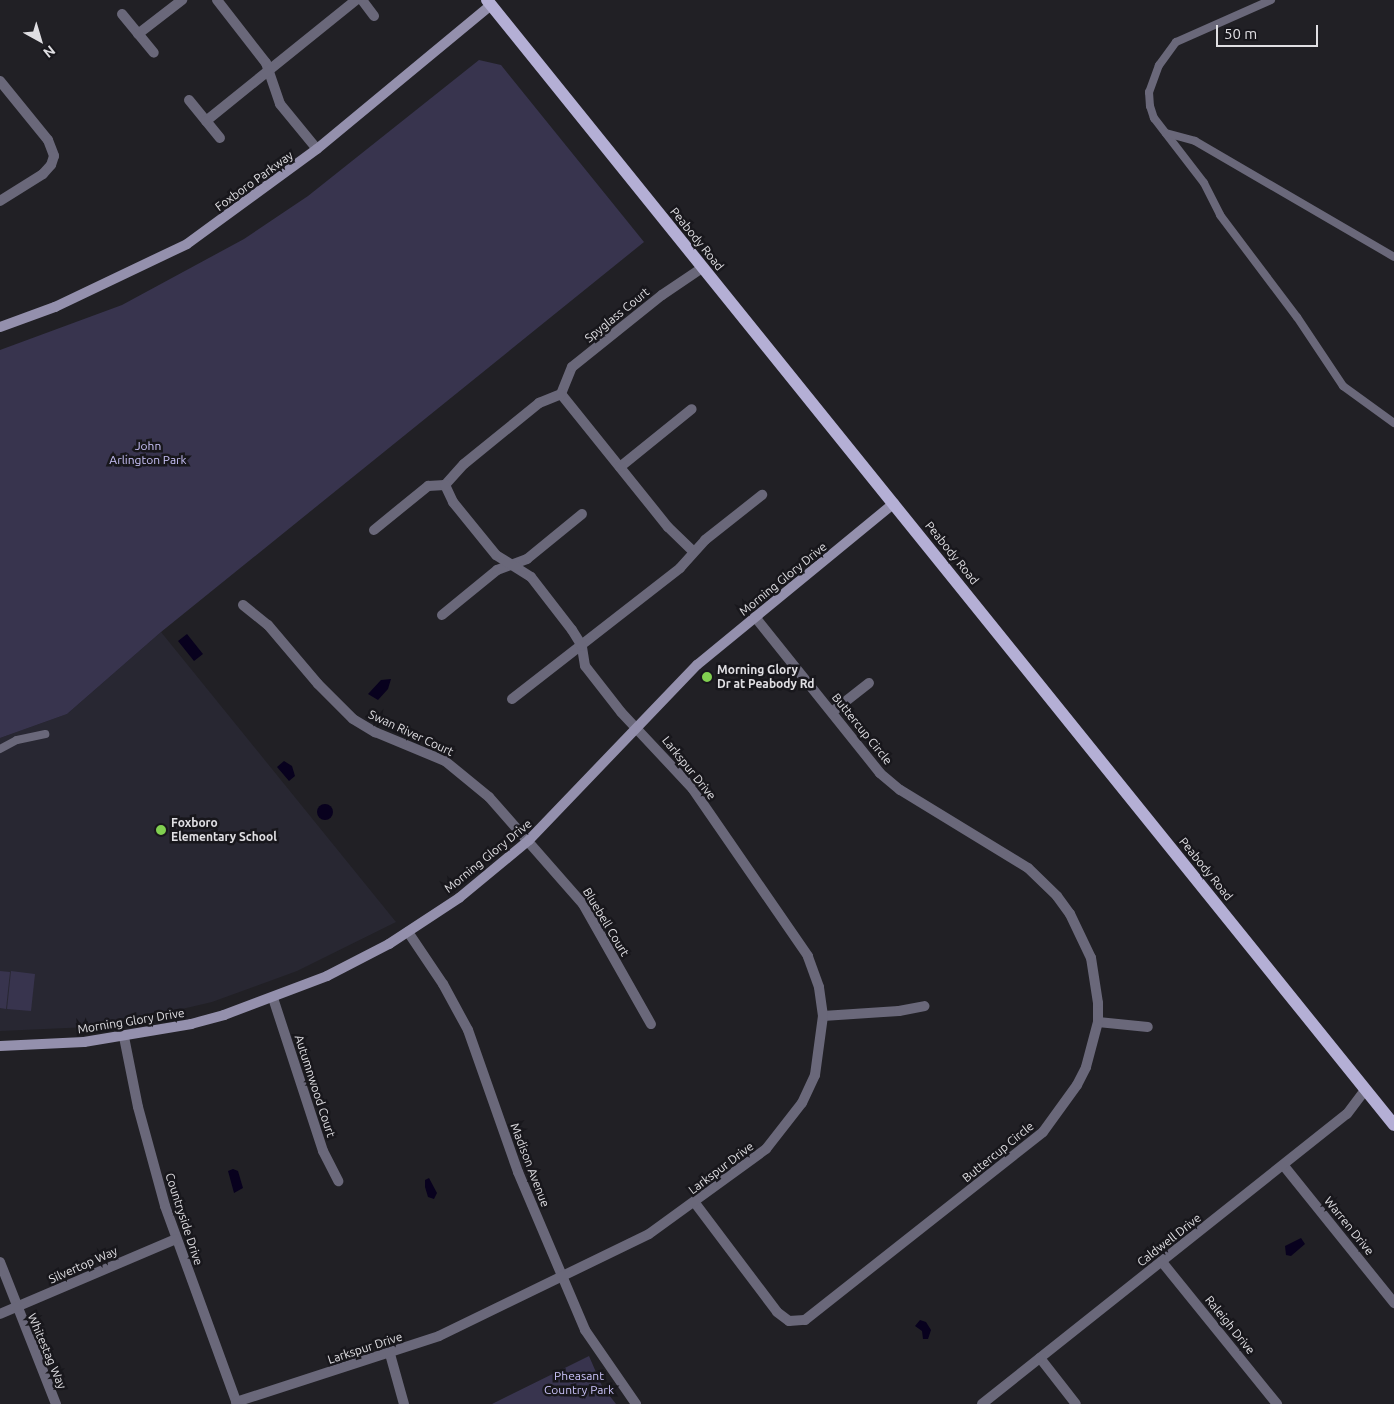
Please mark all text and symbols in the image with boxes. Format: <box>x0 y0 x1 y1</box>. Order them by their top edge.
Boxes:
north arrow <box>15 15 65 65</box>
scale bar <box>1219 15 1322 47</box>
text: 50 m <box>1224 25 1257 42</box>
text: N <box>40 42 59 61</box>
street label: Foxboro Parkway <box>212 148 296 214</box>
street label: Peabody Road <box>667 205 727 273</box>
street label: Spyglass Court <box>582 285 652 345</box>
park label: John Arlington Park <box>109 439 187 467</box>
street label: Peabody Road <box>922 519 982 587</box>
street label: Morning Glory Drive <box>736 539 830 619</box>
place label: Morning Glory Dr at Peabody Rd <box>717 663 815 691</box>
marker: Morning Glory Dr at Peabody Rd <box>701 671 713 683</box>
street label: Buttercup Circle <box>829 691 895 767</box>
street label: Swan River Court <box>366 707 456 759</box>
street label: Larkspur Drive <box>659 733 719 803</box>
place label: Foxboro Elementary School <box>171 816 277 844</box>
street label: Morning Glory Drive <box>441 816 535 896</box>
marker: Foxboro Elementary School <box>155 824 167 836</box>
street label: Peabody Road <box>1176 835 1236 903</box>
street label: Bluebell Court <box>580 885 632 959</box>
street label: Morning Glory Drive <box>76 1005 186 1037</box>
street label: Autumnwood Court <box>292 1033 338 1139</box>
street label: Buttercup Circle <box>960 1119 1036 1185</box>
street label: Madison Avenue <box>507 1121 553 1209</box>
street label: Larkspur Drive <box>686 1139 756 1197</box>
street label: Countryside Drive <box>162 1171 206 1267</box>
street label: Warren Drive <box>1321 1194 1377 1258</box>
street label: Caldwell Drive <box>1134 1211 1204 1269</box>
street label: Silvertop Way <box>46 1243 120 1287</box>
street label: Raleigh Drive <box>1202 1293 1258 1357</box>
street label: Whitestag Way <box>25 1311 69 1391</box>
street label: Larkspur Drive <box>326 1329 404 1367</box>
park label: Pheasant Country Park <box>544 1369 614 1397</box>

